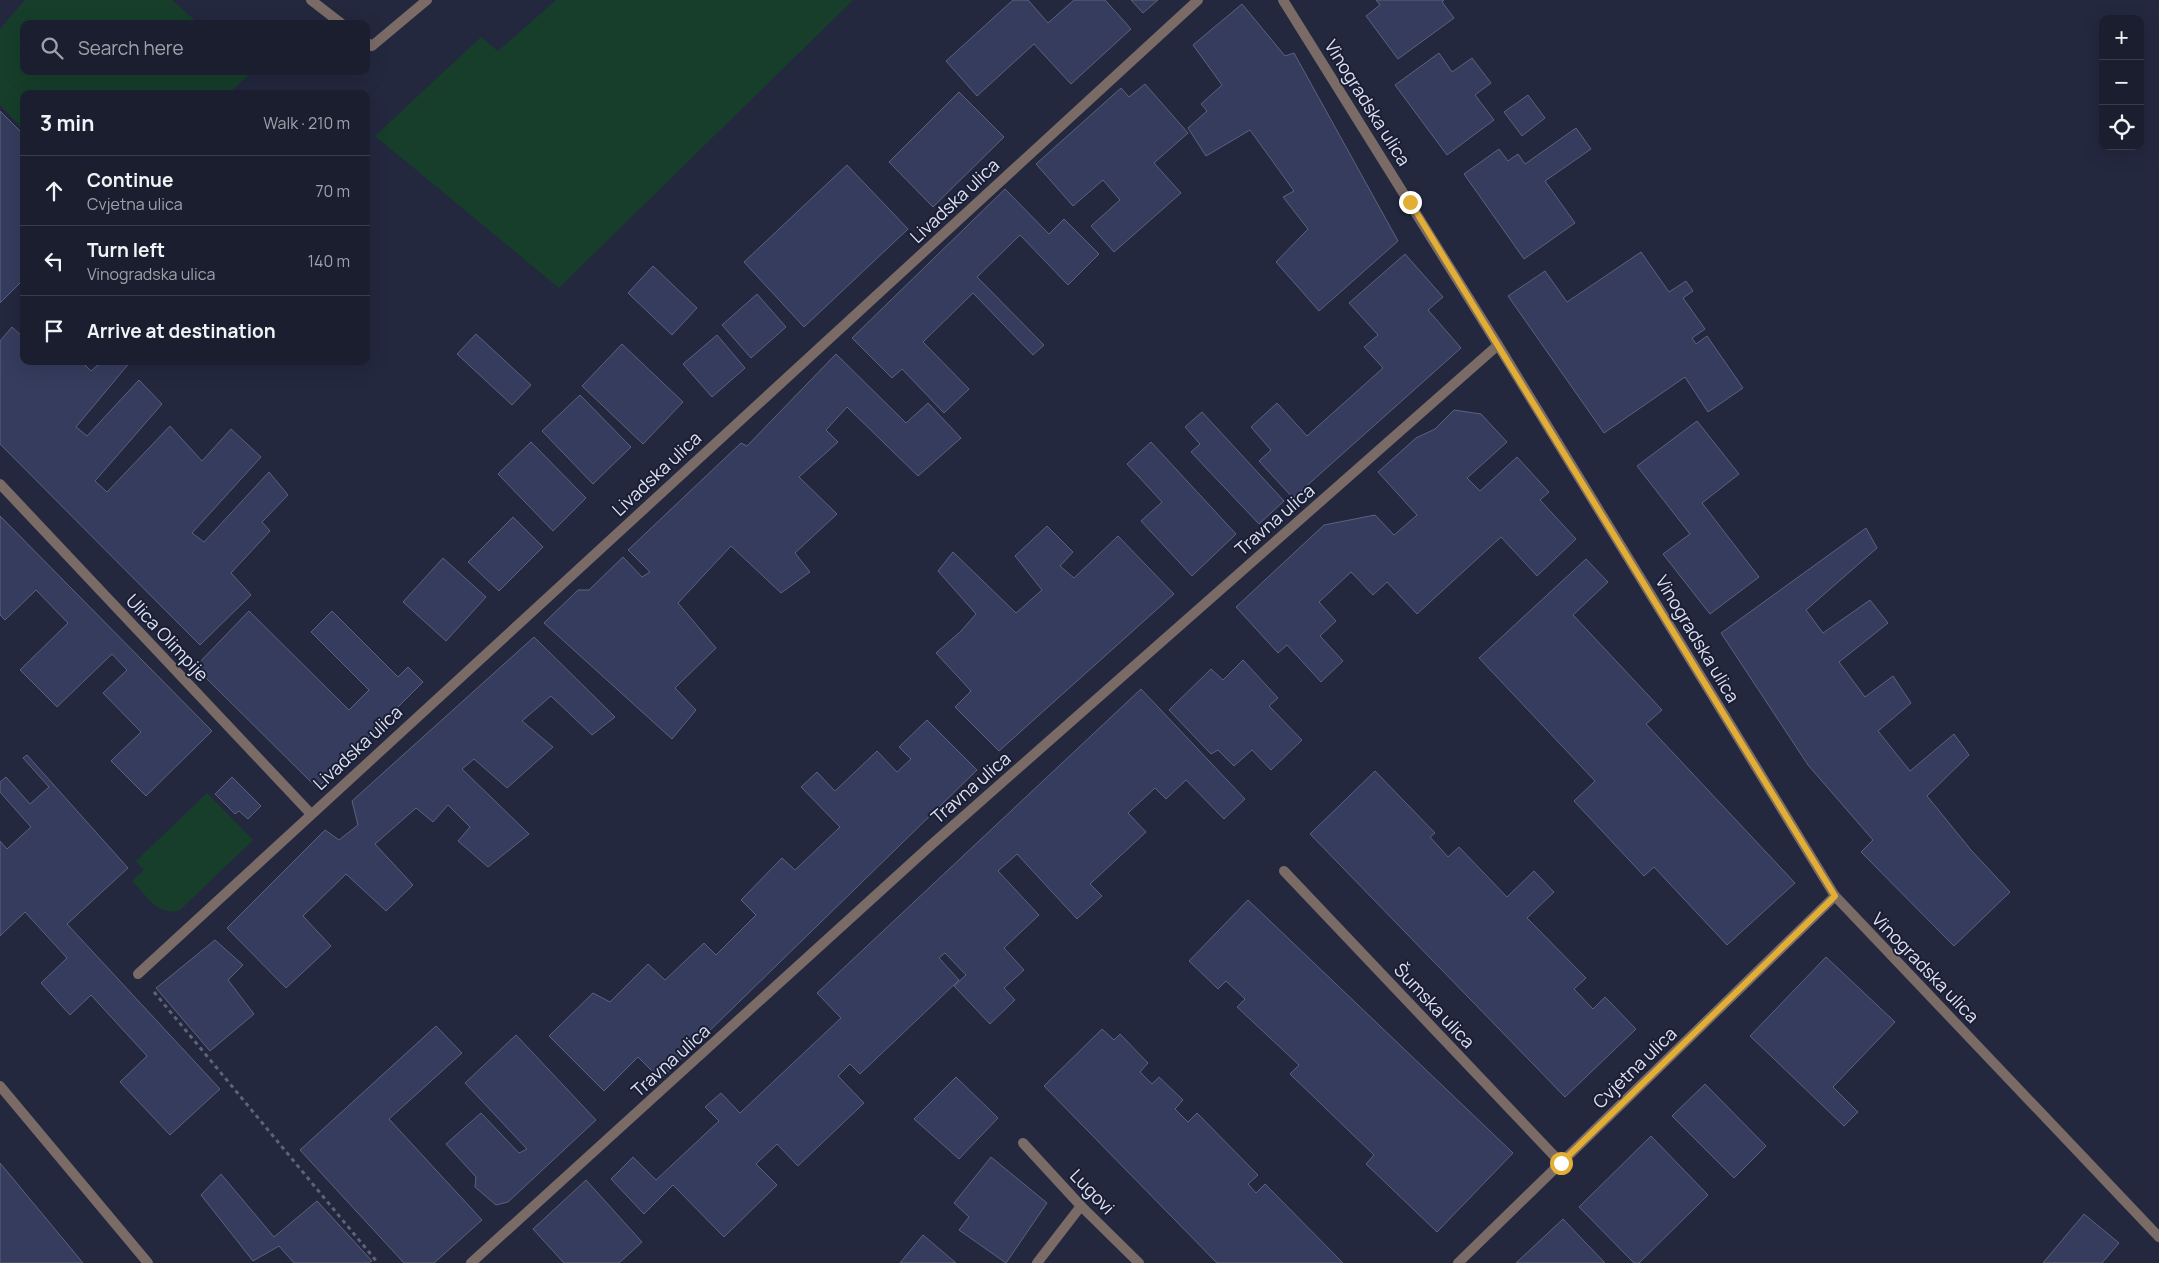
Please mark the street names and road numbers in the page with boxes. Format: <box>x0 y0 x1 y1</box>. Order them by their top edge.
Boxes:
street label: Vinogradska ulica <box>1319 35 1416 170</box>
street label: Livadska ulica <box>905 153 1004 248</box>
street label: Livadska ulica <box>607 426 706 521</box>
street label: Travna ulica <box>1229 478 1319 560</box>
street label: Vinogradska ulica <box>1650 570 1745 707</box>
street label: Ulica Olimpije <box>121 588 214 686</box>
street label: Livadska ulica <box>308 700 407 795</box>
street label: Travna ulica <box>925 746 1015 828</box>
street label: Vinogradska ulica <box>1867 907 1985 1028</box>
street label: Šumska ulica <box>1389 958 1480 1053</box>
street label: Travna ulica <box>626 1019 715 1102</box>
street label: Cvjetna ulica <box>1587 1021 1681 1113</box>
street label: Lugovi <box>1065 1163 1120 1219</box>

